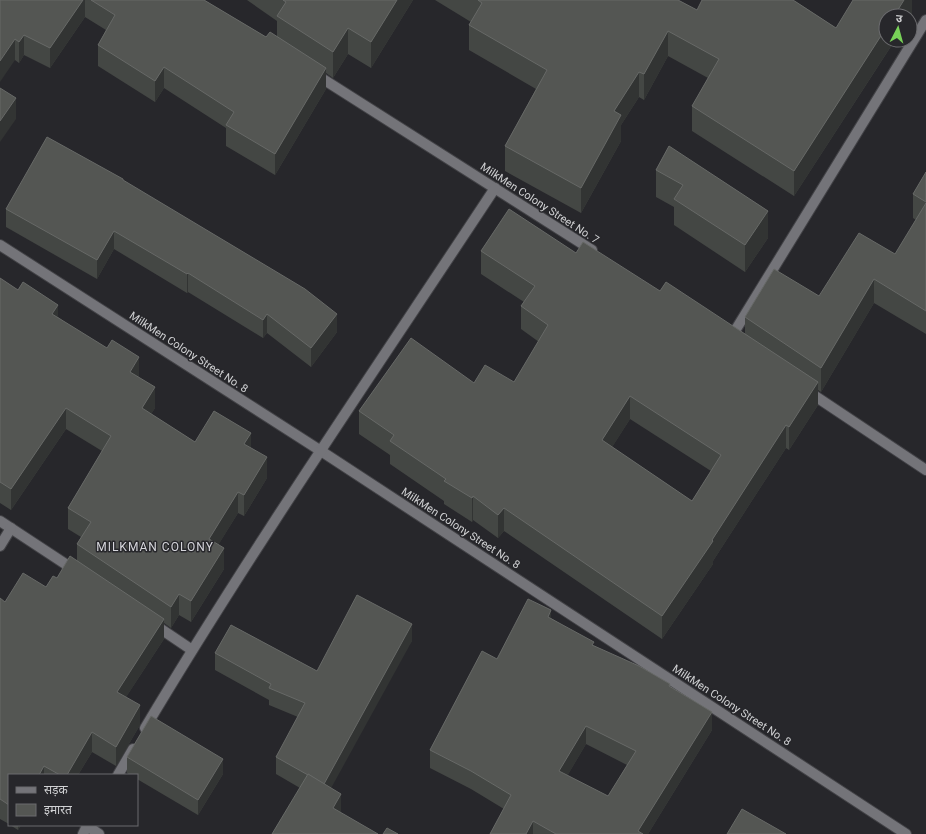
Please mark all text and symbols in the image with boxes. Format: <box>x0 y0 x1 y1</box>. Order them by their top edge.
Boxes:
north arrow <box>878 8 918 48</box>
text: उ <box>895 12 903 25</box>
street label: MilkMen Colony Street No. 7 <box>478 160 601 247</box>
street label: MilkMen Colony Street No. 8 <box>127 309 250 396</box>
street label: MilkMen Colony Street No. 8 <box>399 485 522 572</box>
district label: MILKMAN COLONY <box>96 540 214 554</box>
street label: MilkMen Colony Street No. 8 <box>670 662 793 749</box>
legend <box>8 774 138 826</box>
text: सड़क <box>44 783 69 797</box>
text: इमारत <box>44 803 73 817</box>

